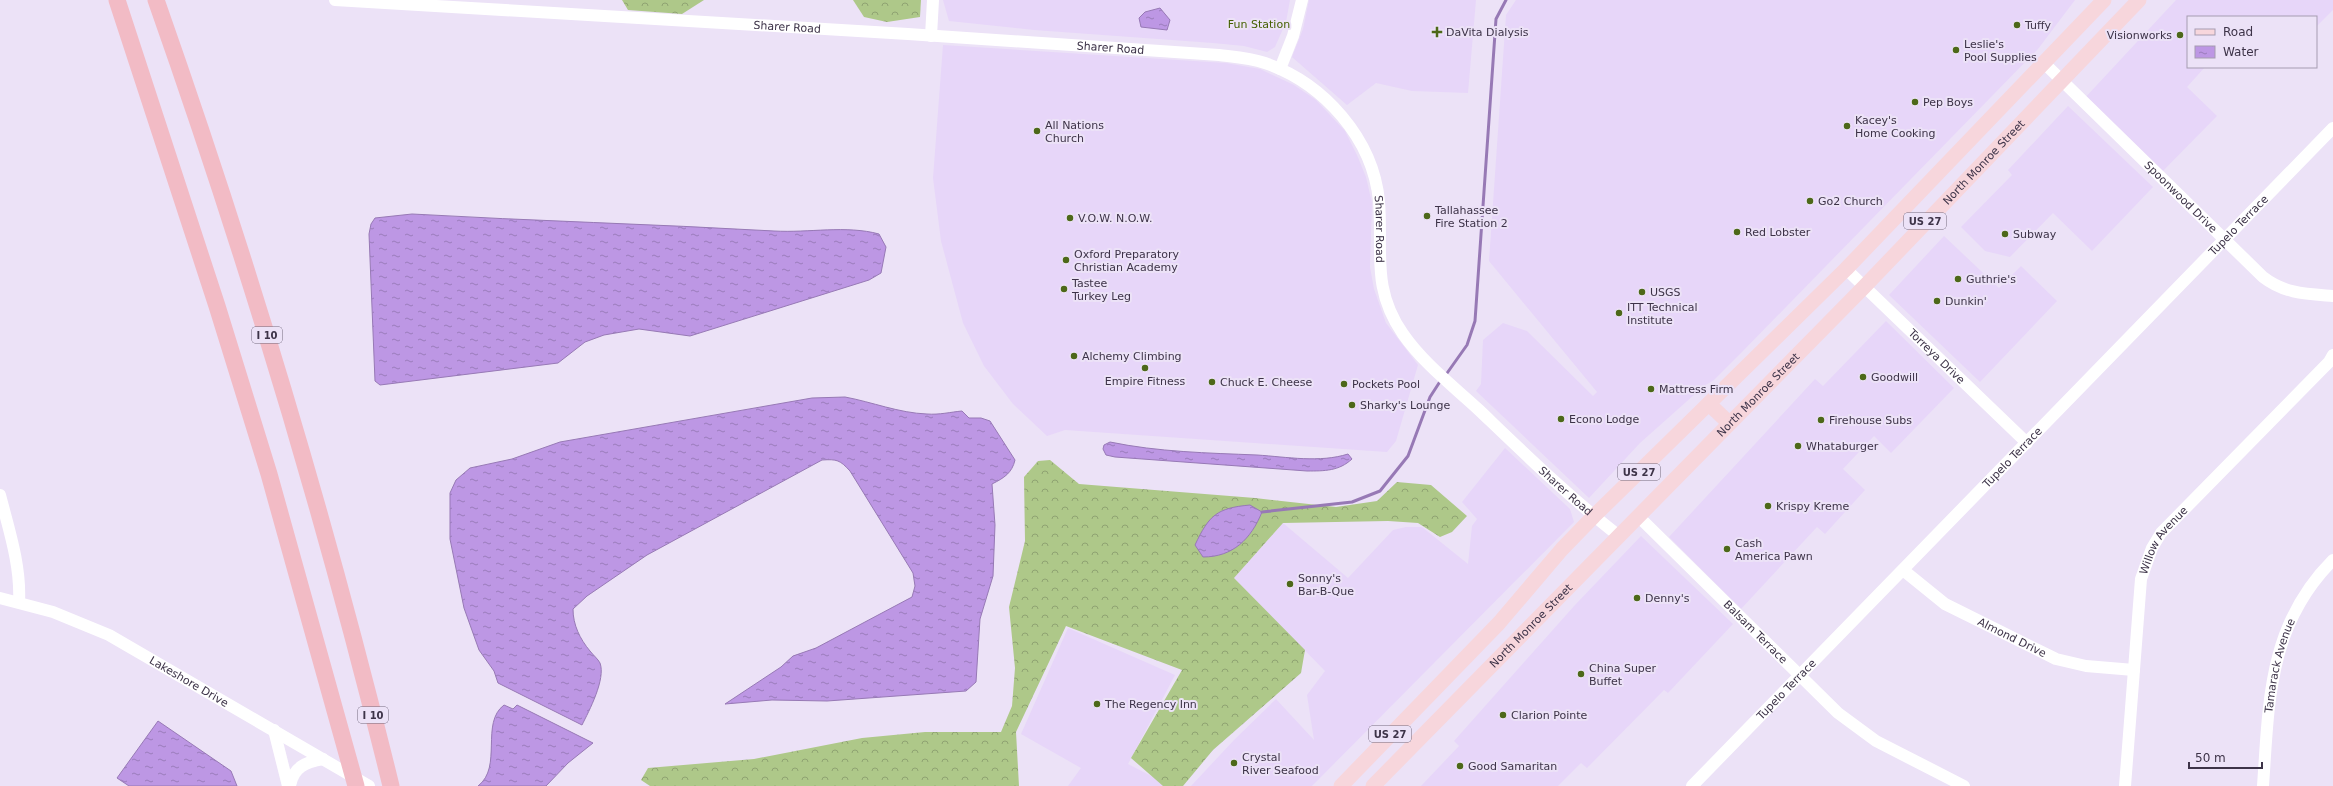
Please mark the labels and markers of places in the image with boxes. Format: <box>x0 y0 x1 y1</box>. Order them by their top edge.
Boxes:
place label: Tuffy <box>2024 19 2052 32</box>
marker: Tuffy <box>2012 20 2022 30</box>
marker: DaVita Dialysis <box>1431 26 1443 38</box>
place label: DaVita Dialysis <box>1446 26 1529 39</box>
place label: Visionworks <box>2107 29 2172 42</box>
marker: Visionworks <box>2175 30 2185 40</box>
place label: Leslie's Pool Supplies <box>1964 38 2037 64</box>
marker: Leslie's Pool Supplies <box>1951 45 1961 55</box>
place label: Pep Boys <box>1923 96 1973 109</box>
marker: Pep Boys <box>1910 97 1920 107</box>
place label: Kacey's Home Cooking <box>1855 114 1936 140</box>
place label: All Nations Church <box>1045 119 1104 145</box>
marker: Kacey's Home Cooking <box>1842 121 1852 131</box>
marker: All Nations Church <box>1032 126 1042 136</box>
place label: Go2 Church <box>1818 195 1883 208</box>
marker: Go2 Church <box>1805 196 1815 206</box>
place label: Tallahassee Fire Station 2 <box>1434 204 1508 230</box>
marker: Tallahassee Fire Station 2 <box>1422 211 1432 221</box>
place label: V.O.W. N.O.W. <box>1078 212 1152 225</box>
marker: V.O.W. N.O.W. <box>1065 213 1075 223</box>
place label: Red Lobster <box>1745 226 1811 239</box>
marker: Red Lobster <box>1732 227 1742 237</box>
place label: Subway <box>2013 228 2057 241</box>
marker: Subway <box>2000 229 2010 239</box>
place label: Oxford Preparatory Christian Academy <box>1074 248 1180 274</box>
marker: Oxford Preparatory Christian Academy <box>1061 255 1071 265</box>
place label: Guthrie's <box>1966 273 2016 286</box>
marker: Guthrie's <box>1953 274 1963 284</box>
place label: Tastee Turkey Leg <box>1071 277 1131 303</box>
marker: Tastee Turkey Leg <box>1059 284 1069 294</box>
place label: USGS <box>1650 286 1681 299</box>
marker: USGS <box>1637 287 1647 297</box>
place label: Dunkin' <box>1945 295 1987 308</box>
marker: Dunkin' <box>1932 296 1942 306</box>
place label: ITT Technical Institute <box>1627 301 1698 327</box>
marker: ITT Technical Institute <box>1614 308 1624 318</box>
place label: Alchemy Climbing <box>1082 350 1182 363</box>
marker: Alchemy Climbing <box>1069 351 1079 361</box>
marker: Empire Fitness <box>1140 363 1150 373</box>
place label: Goodwill <box>1871 371 1918 384</box>
marker: Goodwill <box>1858 372 1868 382</box>
place label: Empire Fitness <box>1105 375 1185 388</box>
place label: Chuck E. Cheese <box>1220 376 1312 389</box>
marker: Chuck E. Cheese <box>1207 377 1217 387</box>
place label: Pockets Pool <box>1352 378 1420 391</box>
marker: Pockets Pool <box>1339 379 1349 389</box>
place label: Mattress Firm <box>1659 383 1734 396</box>
marker: Mattress Firm <box>1646 384 1656 394</box>
place label: Sharky's Lounge <box>1360 399 1451 412</box>
marker: Sharky's Lounge <box>1347 400 1357 410</box>
place label: Econo Lodge <box>1569 413 1640 426</box>
marker: Econo Lodge <box>1556 414 1566 424</box>
place label: Firehouse Subs <box>1829 414 1912 427</box>
marker: Firehouse Subs <box>1816 415 1826 425</box>
place label: Whataburger <box>1806 440 1879 453</box>
marker: Whataburger <box>1793 441 1803 451</box>
place label: Krispy Kreme <box>1776 500 1849 513</box>
marker: Krispy Kreme <box>1763 501 1773 511</box>
place label: Cash America Pawn <box>1735 537 1813 563</box>
marker: Cash America Pawn <box>1722 544 1732 554</box>
place label: Sonny's Bar-B-Que <box>1298 572 1354 598</box>
marker: Sonny's Bar-B-Que <box>1285 579 1295 589</box>
place label: Denny's <box>1645 592 1690 605</box>
marker: Denny's <box>1632 593 1642 603</box>
place label: China Super Buffet <box>1589 662 1657 688</box>
marker: China Super Buffet <box>1576 669 1586 679</box>
place label: The Regency Inn <box>1104 698 1197 711</box>
marker: The Regency Inn <box>1092 699 1102 709</box>
place label: Clarion Pointe <box>1511 709 1588 722</box>
marker: Clarion Pointe <box>1498 710 1508 720</box>
place label: Crystal River Seafood <box>1242 751 1319 777</box>
marker: Crystal River Seafood <box>1229 758 1239 768</box>
place label: Good Samaritan <box>1468 760 1557 773</box>
marker: Good Samaritan <box>1455 761 1465 771</box>

